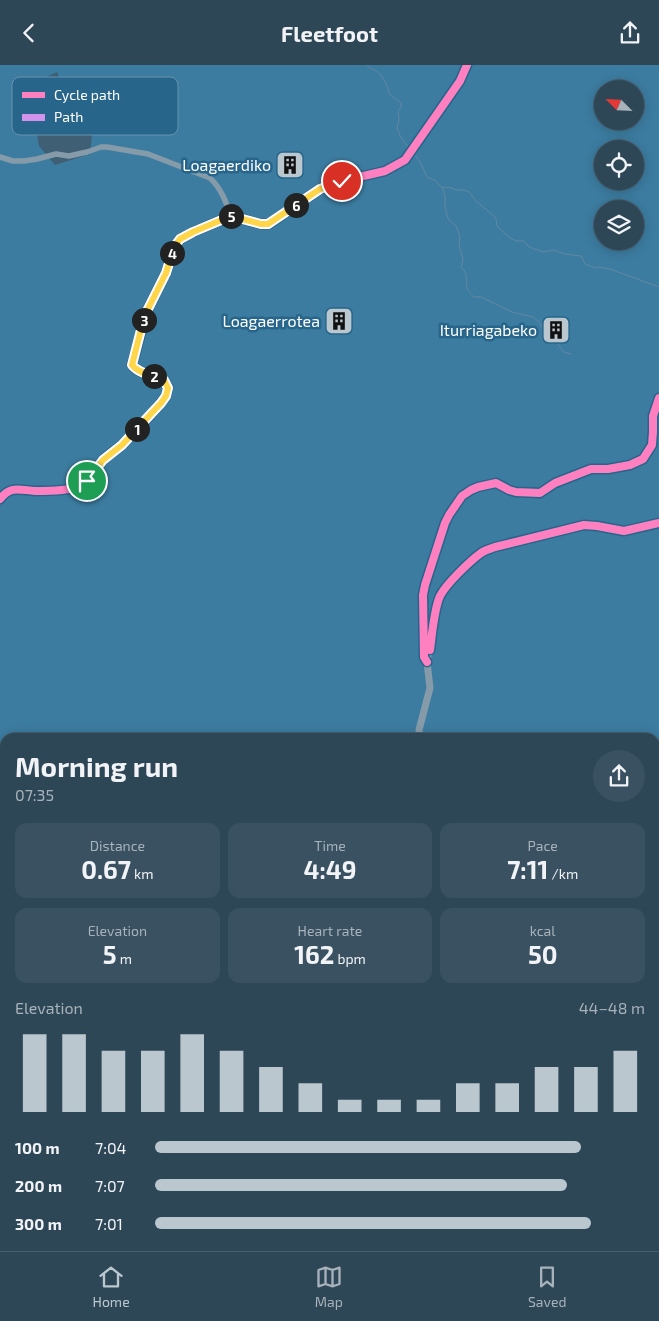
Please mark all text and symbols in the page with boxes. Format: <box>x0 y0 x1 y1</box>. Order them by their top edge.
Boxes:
icon: back <box>15 19 43 47</box>
icon: share <box>616 19 644 47</box>
text: Fleetfoot <box>281 20 378 46</box>
legend <box>12 77 178 135</box>
north arrow <box>594 80 644 130</box>
map controls <box>594 80 644 250</box>
text: Cycle path <box>54 86 120 103</box>
text: Path <box>54 108 83 125</box>
button: locate <box>594 140 644 190</box>
building icon: Loagaerdiko <box>275 150 305 180</box>
place label: Loagaerdiko <box>182 155 271 174</box>
pin <box>321 160 363 202</box>
icon: check <box>328 167 356 195</box>
pin: 6 <box>284 193 308 217</box>
text: 6 <box>292 197 301 214</box>
button: layers <box>594 200 644 250</box>
pin: 5 <box>218 203 244 229</box>
text: 5 <box>228 208 235 225</box>
pin: 4 <box>160 241 184 265</box>
text: 4 <box>168 245 177 262</box>
building icon: Loagaerrotea <box>324 306 354 336</box>
pin: 3 <box>132 307 156 333</box>
place label: Loagaerrotea <box>223 311 320 330</box>
text: 3 <box>141 312 148 329</box>
building icon: Iturriagabeko <box>541 315 571 345</box>
place label: Iturriagabeko <box>440 320 537 339</box>
pin: 2 <box>142 363 166 389</box>
text: 2 <box>150 368 159 385</box>
pin: 1 <box>124 417 150 441</box>
text: 1 <box>134 421 141 438</box>
pin <box>66 460 108 502</box>
icon: arrive <box>73 467 101 495</box>
text: Morning run <box>15 749 178 783</box>
button: share <box>593 750 645 802</box>
text: 07:35 <box>15 785 54 804</box>
text: Distance <box>90 837 145 854</box>
text: Time <box>314 837 346 854</box>
text: Pace <box>528 837 558 854</box>
text: 0.67 <box>81 854 131 884</box>
text: 4:49 <box>303 854 357 884</box>
text: 7:11 <box>507 854 548 884</box>
text: km <box>131 865 154 882</box>
text: /km <box>548 865 578 882</box>
text: Elevation <box>88 922 147 939</box>
text: Heart rate <box>298 922 362 939</box>
text: kcal <box>530 922 555 939</box>
text: 5 <box>103 939 117 969</box>
text: 162 <box>294 939 334 969</box>
text: 50 <box>528 939 557 969</box>
text: m <box>117 950 132 967</box>
text: bpm <box>334 950 366 967</box>
text: Elevation <box>15 998 83 1017</box>
text: 44–48 m <box>579 998 645 1017</box>
text: 100 m <box>15 1138 60 1157</box>
text: 7:04 <box>95 1138 126 1157</box>
text: 200 m <box>15 1176 62 1195</box>
text: 7:07 <box>95 1176 125 1195</box>
text: 300 m <box>15 1214 62 1233</box>
text: 7:01 <box>95 1214 123 1233</box>
tab: Home <box>93 1263 130 1310</box>
tab: Map <box>315 1263 343 1310</box>
tab: Saved <box>528 1263 566 1310</box>

